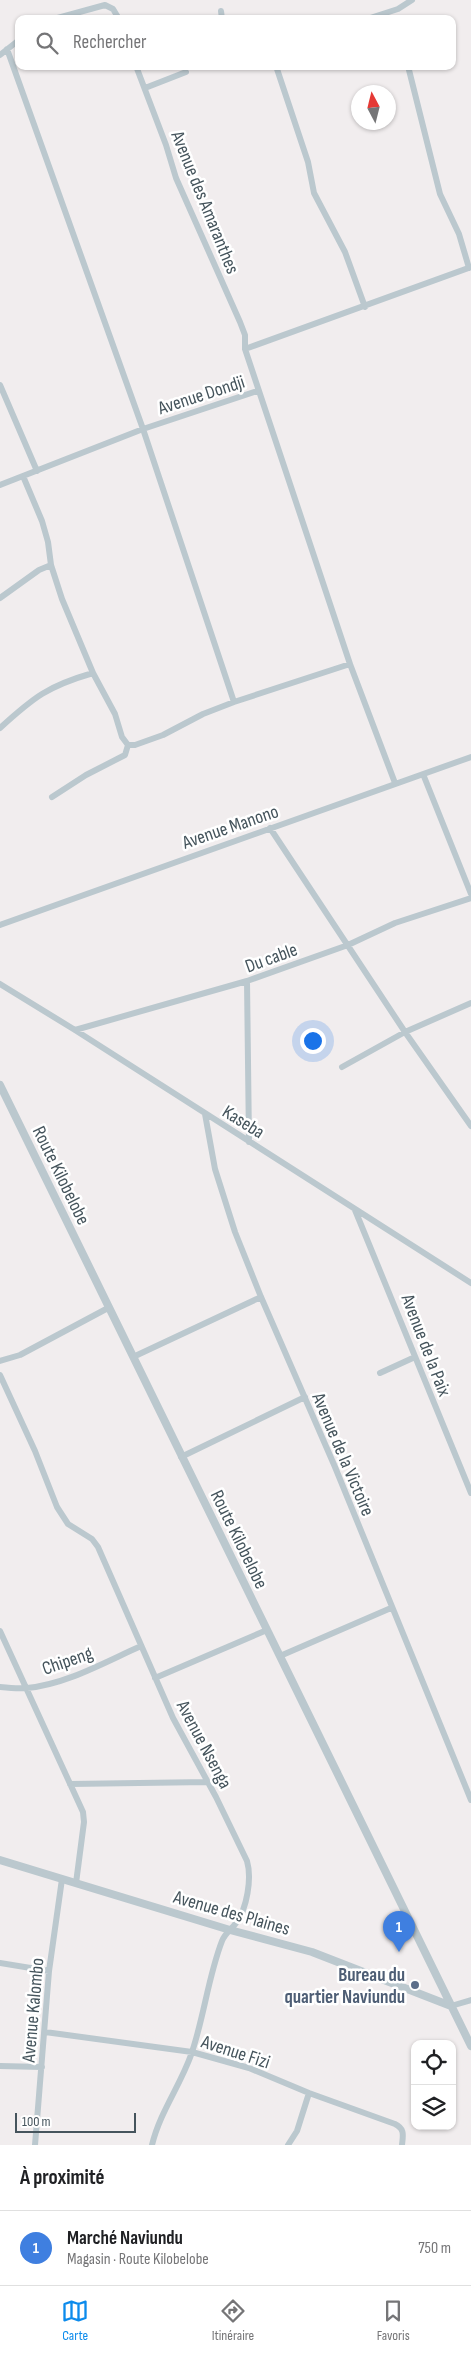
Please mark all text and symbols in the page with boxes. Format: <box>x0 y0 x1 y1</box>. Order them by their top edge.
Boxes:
search box <box>15 15 456 70</box>
icon: search <box>33 29 61 57</box>
text: Rechercher <box>73 31 147 54</box>
north arrow <box>351 85 396 130</box>
street label: Avenue des Amaranthes <box>165 127 244 277</box>
street label: Avenue Dondji <box>154 371 248 421</box>
street label: Avenue Manono <box>178 800 282 855</box>
street label: Du cable <box>242 938 301 978</box>
your location <box>300 1028 326 1054</box>
street label: Kaseba <box>218 1100 269 1144</box>
street label: Route Kilobelobe <box>27 1123 94 1229</box>
street label: Avenue de la Paix <box>395 1290 456 1400</box>
street label: Avenue de la Victoire <box>306 1389 379 1520</box>
street label: Route Kilobelobe <box>205 1487 272 1593</box>
street label: Chipeng <box>39 1642 96 1681</box>
street label: Avenue Nsenga <box>170 1696 236 1793</box>
street label: Avenue des Plaines <box>170 1886 293 1941</box>
pin: 1 <box>383 1911 415 1952</box>
street label: Avenue Kalombo <box>17 1957 50 2064</box>
place label: Bureau du quartier Naviundu <box>284 1964 405 2009</box>
marker: Bureau du quartier Naviundu <box>409 1979 421 1991</box>
street label: Avenue Fizi <box>197 2030 273 2074</box>
map controls <box>411 2040 456 2130</box>
button: locate <box>411 2040 456 2085</box>
button: layers <box>411 2085 456 2130</box>
scale bar <box>15 2110 136 2133</box>
text: 100 m <box>22 2113 51 2130</box>
text: À proximité <box>20 2165 105 2190</box>
text: Marché Naviundu <box>67 2227 183 2250</box>
text: 1 <box>33 2239 39 2258</box>
text: 750 m <box>418 2239 451 2258</box>
text: Magasin · Route Kilobelobe <box>67 2250 209 2269</box>
tab: Carte <box>61 2297 89 2344</box>
tab: Itinéraire <box>212 2297 254 2344</box>
tab: Favoris <box>377 2297 410 2344</box>

